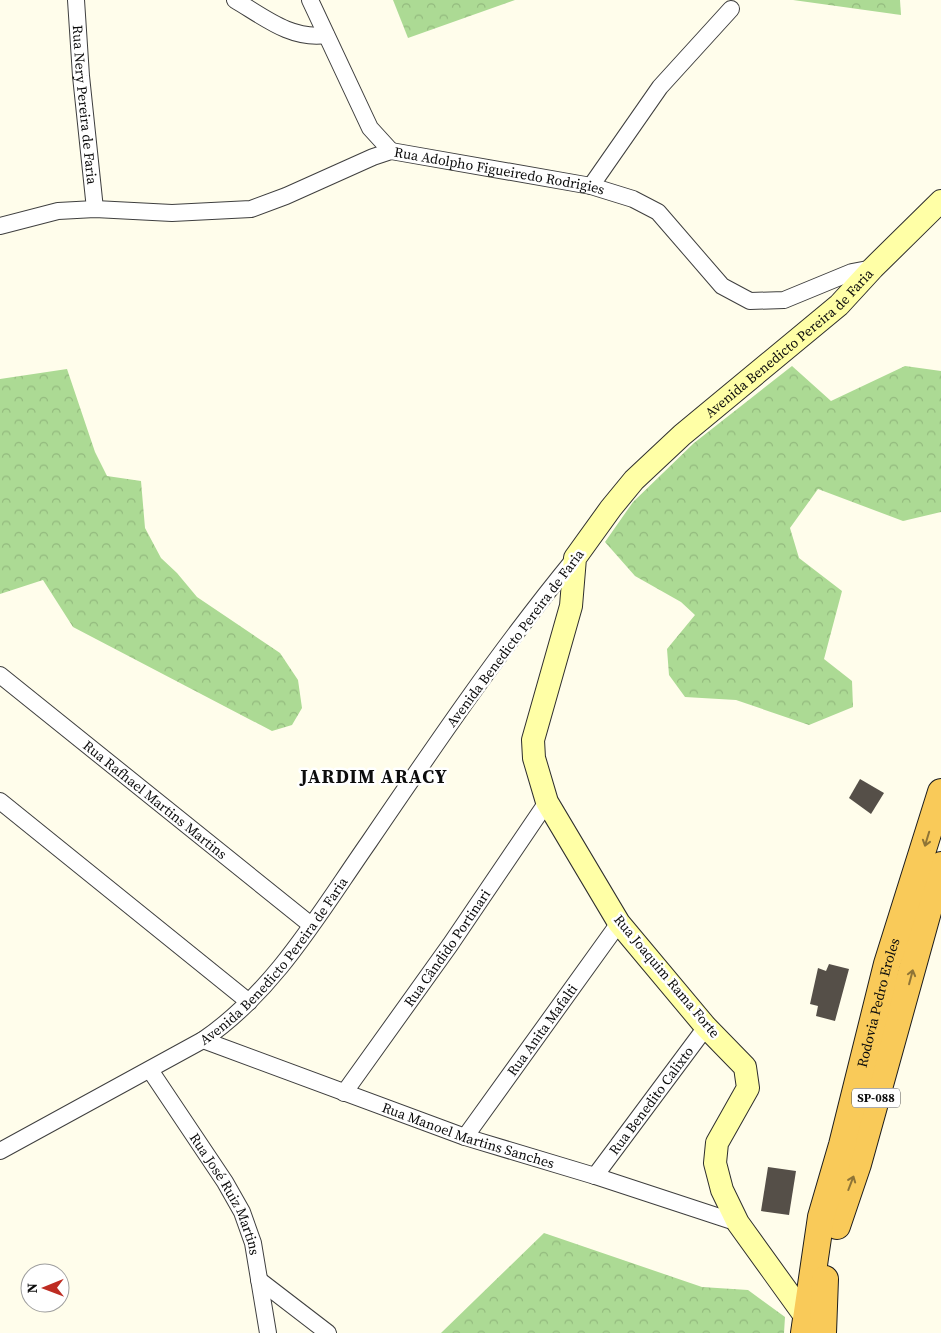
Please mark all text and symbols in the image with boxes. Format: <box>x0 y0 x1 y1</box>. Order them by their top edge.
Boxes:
street label: Rua Nery Pereira de Faria <box>68 24 102 186</box>
street label: Rua Adolpho Figueiredo Rodrigies <box>393 142 607 200</box>
street label: Avenida Benedicto Pereira de Faria <box>700 264 878 422</box>
street label: Avenida Benedicto Pereira de Faria <box>441 544 589 731</box>
street label: Rua Rafhael Martins Martins <box>79 736 231 864</box>
district label: JARDIM ARACY <box>299 763 448 789</box>
one-way arrow <box>921 830 931 846</box>
street label: Avenida Benedicto Pereira de Faria <box>195 872 353 1050</box>
street label: Rua Cândido Portinari <box>399 885 495 1011</box>
street label: Rua Joaquim Rama Forte <box>609 910 725 1042</box>
street label: Rodovia Pedro Eroles <box>852 935 905 1070</box>
one-way arrow <box>907 969 917 985</box>
street label: Rua Anita Mafalti <box>502 980 582 1080</box>
street label: Rua Benedito Calixto <box>604 1042 698 1159</box>
road number: SP-088 <box>852 1088 900 1108</box>
street label: Rua Manoel Martins Sanches <box>379 1097 557 1173</box>
street label: Rua José Ruiz Martins <box>185 1129 265 1257</box>
one-way arrow <box>847 1176 856 1191</box>
north arrow <box>20 1263 70 1313</box>
text: N <box>22 1283 42 1294</box>

